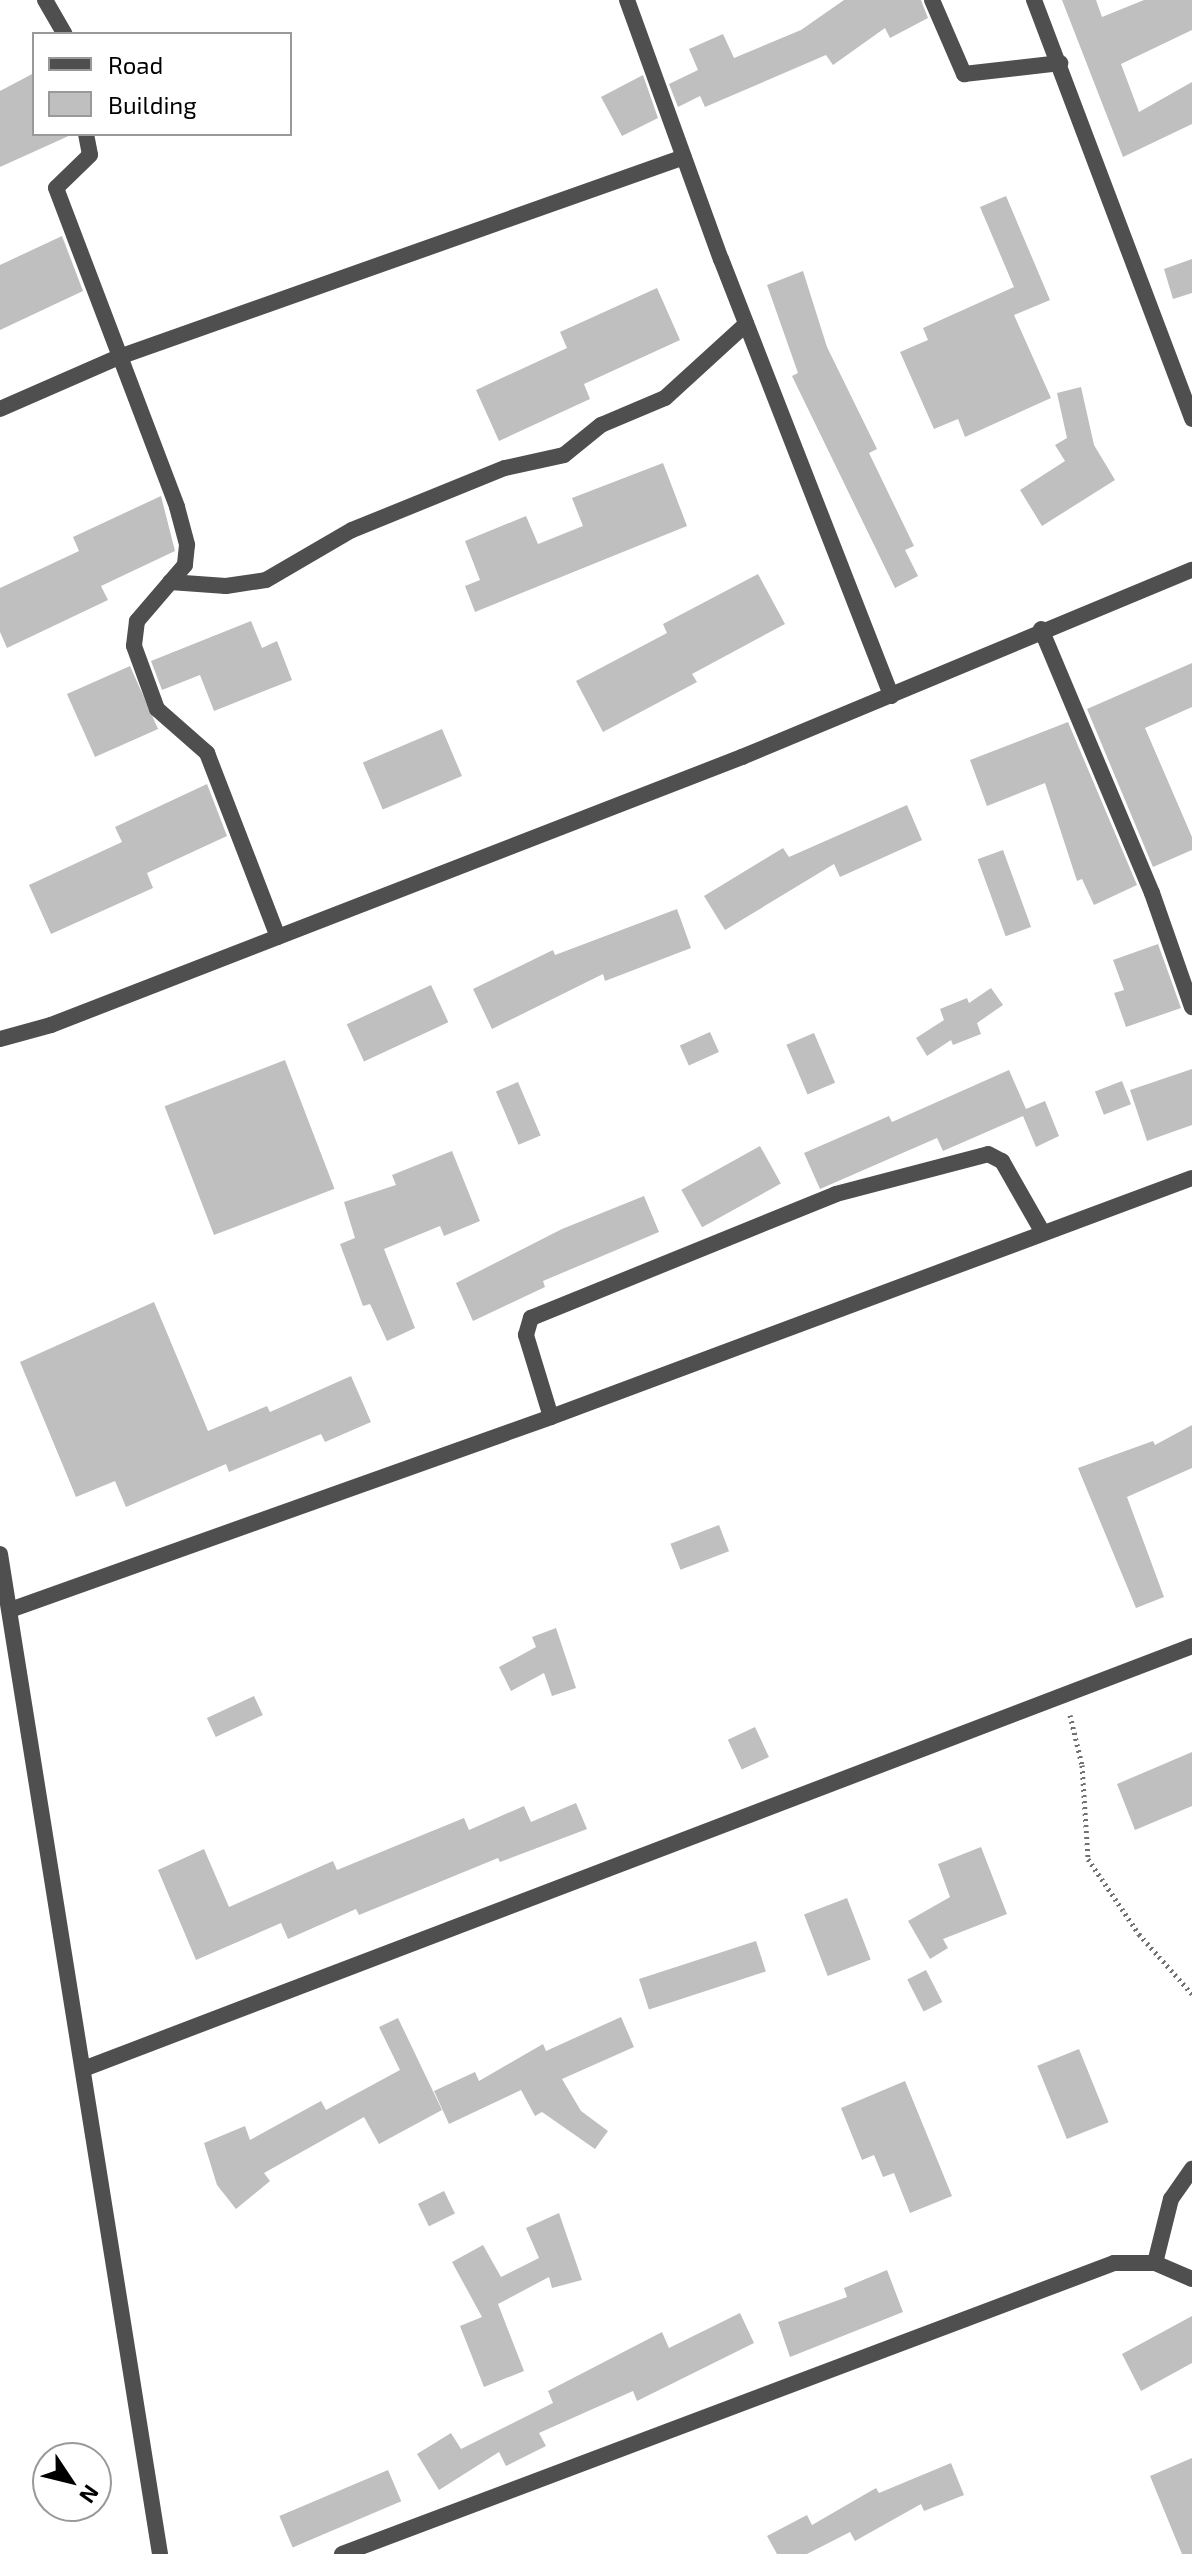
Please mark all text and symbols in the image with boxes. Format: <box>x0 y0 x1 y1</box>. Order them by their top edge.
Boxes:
legend <box>32 32 292 136</box>
text: Road <box>108 50 163 79</box>
text: Building <box>108 90 197 119</box>
north arrow <box>32 2442 112 2522</box>
text: N <box>75 2481 105 2509</box>

